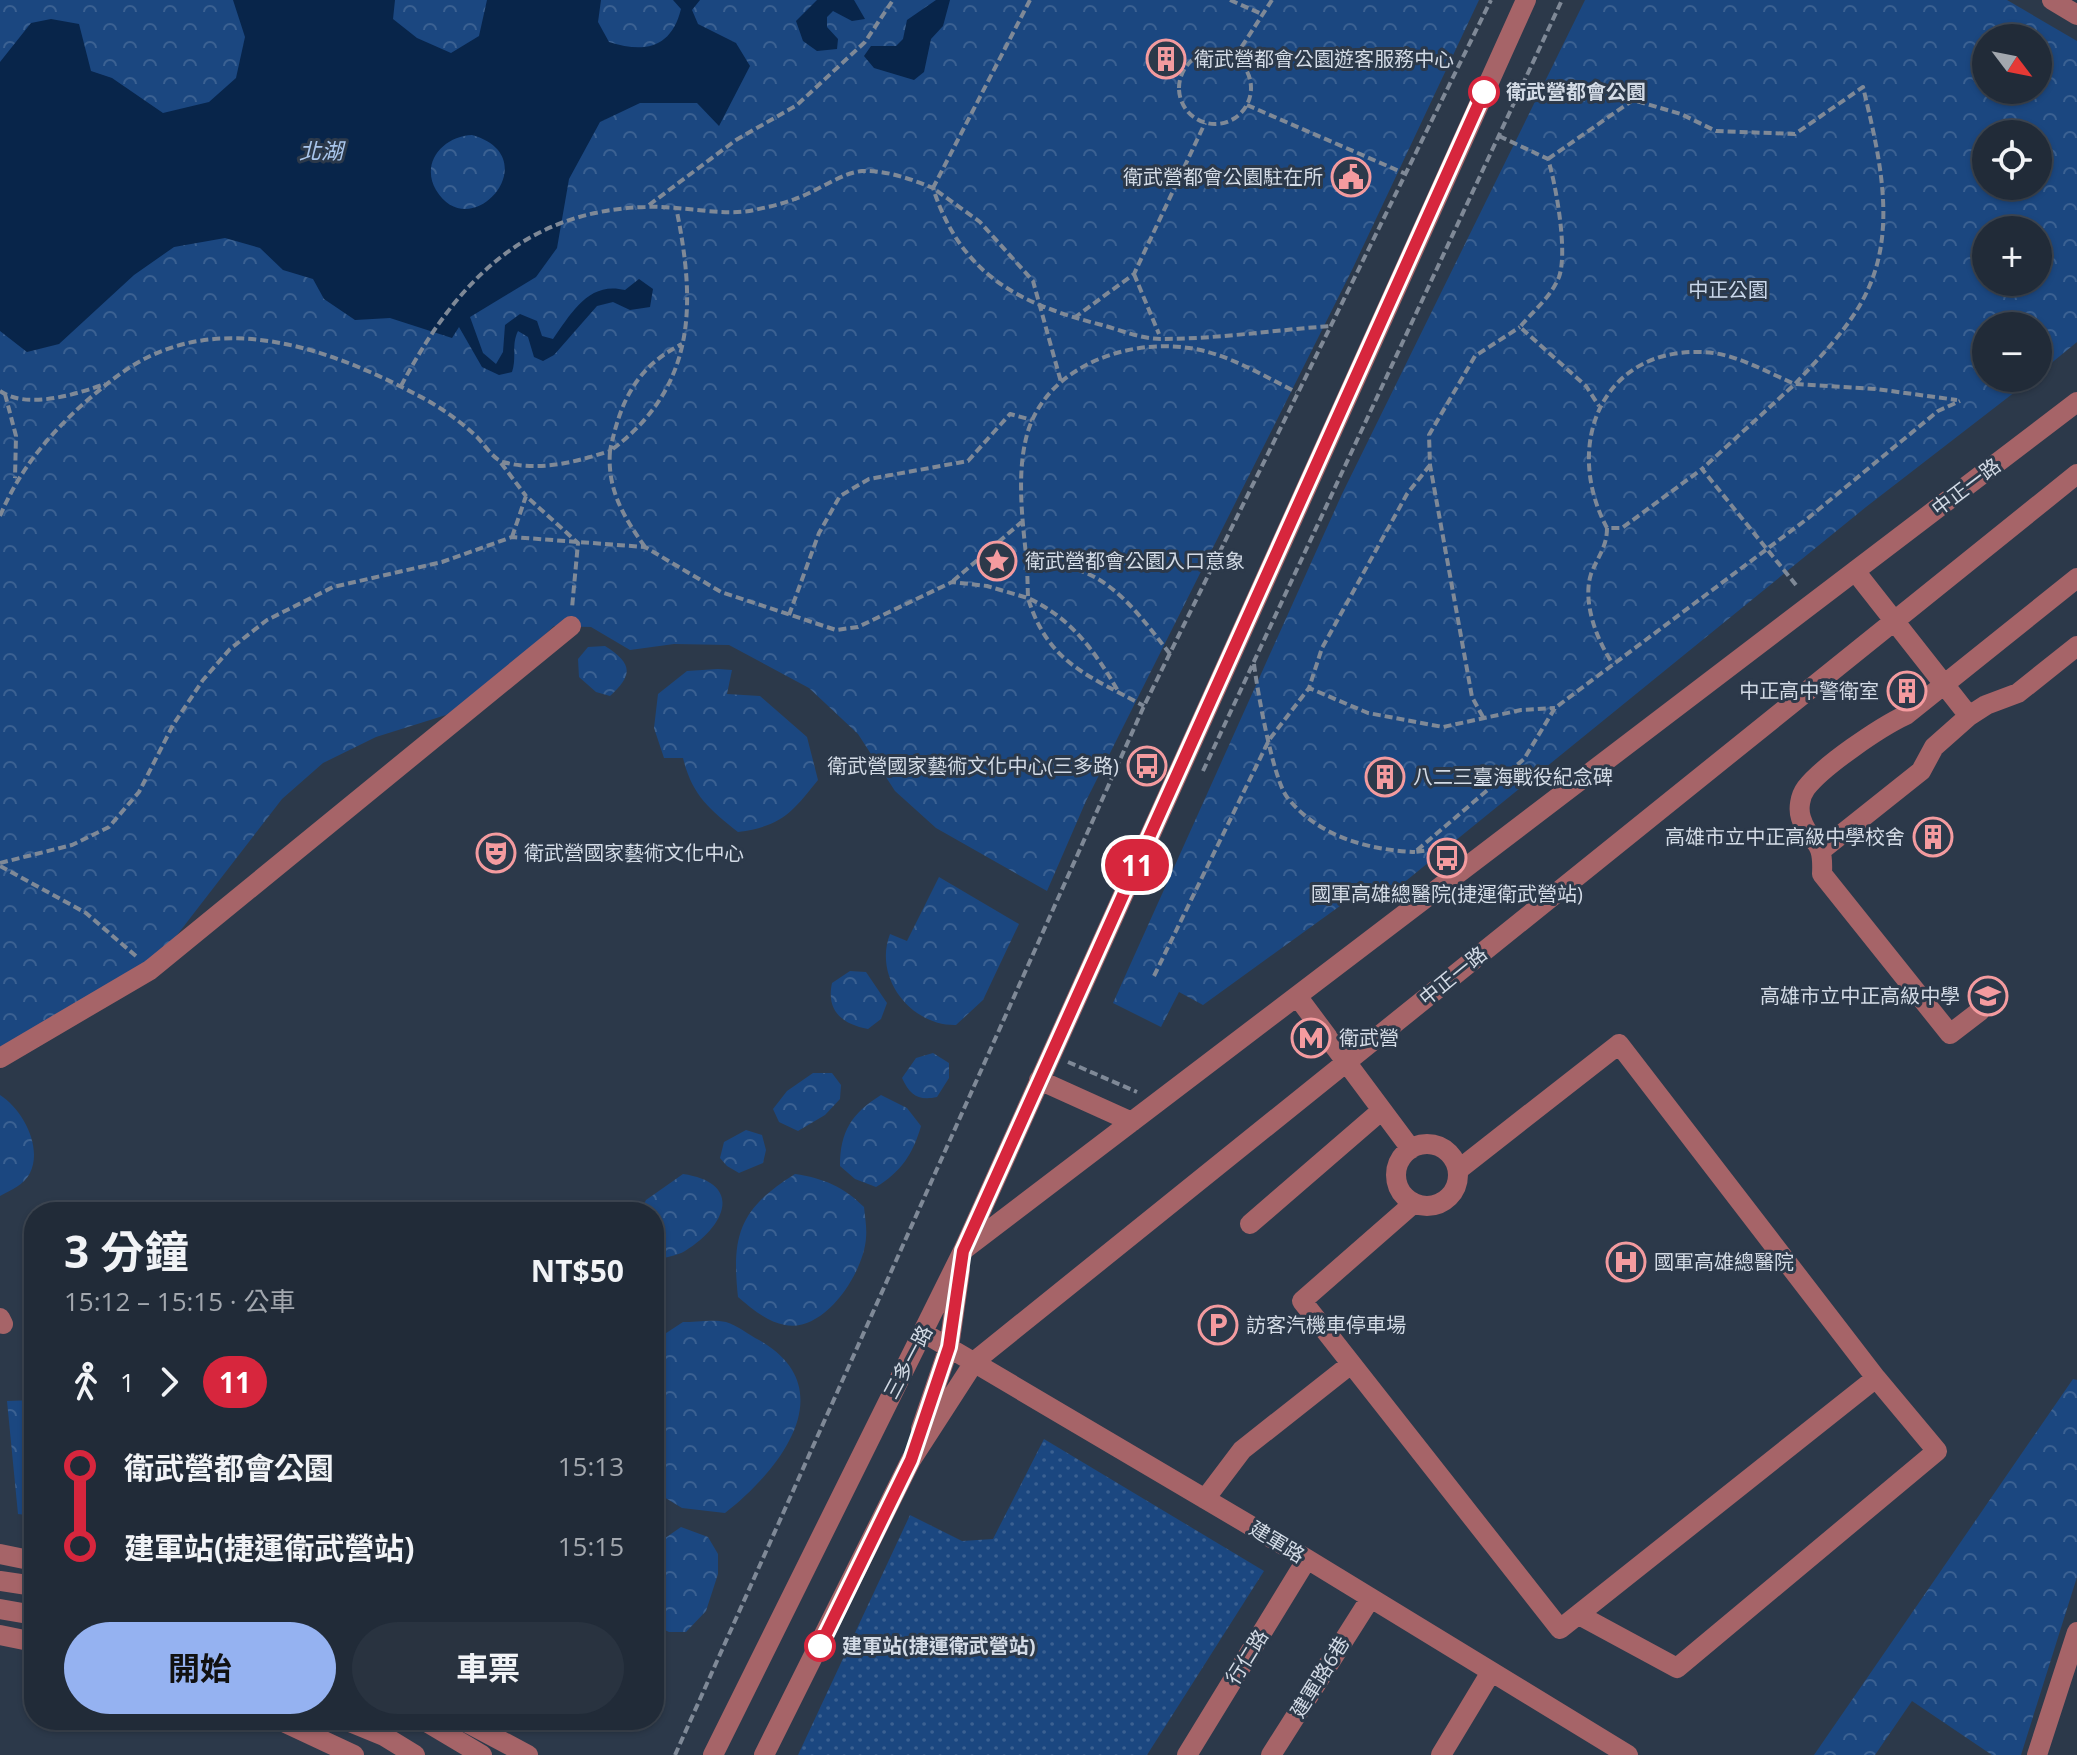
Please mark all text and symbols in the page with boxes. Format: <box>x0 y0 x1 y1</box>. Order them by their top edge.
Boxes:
north arrow <box>1972 24 2052 104</box>
map controls <box>1972 24 2052 392</box>
building icon: 衛武營都會公園遊客服務中心 <box>1145 38 1187 80</box>
place label: 衛武營都會公園遊客服務中心 <box>1194 45 1454 72</box>
marker: 衛武營都會公園 <box>1469 77 1499 107</box>
place label: 衛武營都會公園 <box>1506 78 1646 105</box>
button: locate <box>1972 120 2052 200</box>
water label: 北湖 <box>299 135 346 165</box>
public building icon: 衛武營都會公園駐在所 <box>1330 156 1372 198</box>
place label: 衛武營都會公園駐在所 <box>1123 163 1323 190</box>
button: + <box>1972 216 2052 296</box>
park label: 中正公園 <box>1688 276 1768 303</box>
button: − <box>1972 312 2052 392</box>
street label: 中正一路 <box>1926 452 2006 521</box>
place icon: 衛武營都會公園入口意象 <box>976 540 1018 582</box>
place label: 衛武營都會公園入口意象 <box>1025 547 1245 574</box>
building icon: 中正高中警衛室 <box>1886 670 1928 712</box>
place label: 中正高中警衛室 <box>1739 677 1879 704</box>
bus stop icon: 衛武營國家藝術文化中心(三多路) <box>1126 745 1168 787</box>
place label: 衛武營國家藝術文化中心(三多路) <box>827 752 1119 779</box>
building icon: 八二三臺海戰役紀念碑 <box>1364 756 1406 798</box>
place label: 八二三臺海戰役紀念碑 <box>1413 763 1613 790</box>
building icon: 高雄市立中正高級中學校舍 <box>1912 816 1954 858</box>
place label: 高雄市立中正高級中學校舍 <box>1665 823 1905 850</box>
theatre icon: 衛武營國家藝術文化中心 <box>475 832 517 874</box>
bus stop icon: 國軍高雄總醫院(捷運衛武營站) <box>1426 837 1468 879</box>
place label: 衛武營國家藝術文化中心 <box>524 839 744 866</box>
line badge: 11 <box>1101 839 1173 891</box>
text: 11 <box>1121 846 1153 884</box>
place label: 國軍高雄總醫院(捷運衛武營站) <box>1311 880 1583 907</box>
street label: 中正一路 <box>1413 940 1492 1011</box>
school or university icon: 高雄市立中正高級中學 <box>1967 975 2009 1017</box>
place label: 高雄市立中正高級中學 <box>1760 982 1960 1009</box>
metro station icon: 衛武營 <box>1290 1017 1332 1059</box>
place label: 衛武營 <box>1339 1024 1399 1051</box>
text: 3 分鐘 <box>64 1221 189 1281</box>
hospital icon: 國軍高雄總醫院 <box>1605 1241 1647 1283</box>
place label: 國軍高雄總醫院 <box>1654 1248 1794 1275</box>
text: NT$50 <box>531 1250 624 1291</box>
text: 15:12 – 15:15 · 公車 <box>64 1283 295 1319</box>
parking icon: 訪客汽機車停車場 <box>1197 1304 1239 1346</box>
place label: 訪客汽機車停車場 <box>1246 1311 1406 1338</box>
street label: 三多一路 <box>877 1320 938 1403</box>
icon: walk <box>64 1360 108 1404</box>
icon: forward <box>147 1360 191 1404</box>
text: 11 <box>219 1363 251 1401</box>
text: 1 <box>120 1364 135 1400</box>
text: 衛武營都會公園 <box>124 1447 334 1488</box>
text: 15:13 <box>558 1448 624 1484</box>
street label: 建軍路 <box>1245 1515 1310 1569</box>
text: 建軍站(捷運衛武營站) <box>124 1527 414 1568</box>
text: 15:15 <box>558 1528 624 1564</box>
button: 開始 <box>64 1622 336 1714</box>
button: 車票 <box>352 1622 624 1714</box>
street label: 行仁路 <box>1219 1624 1274 1689</box>
marker: 建軍站(捷運衛武營站) <box>805 1631 835 1661</box>
street label: 建軍路6巷 <box>1284 1631 1355 1723</box>
place label: 建軍站(捷運衛武營站) <box>842 1632 1036 1659</box>

